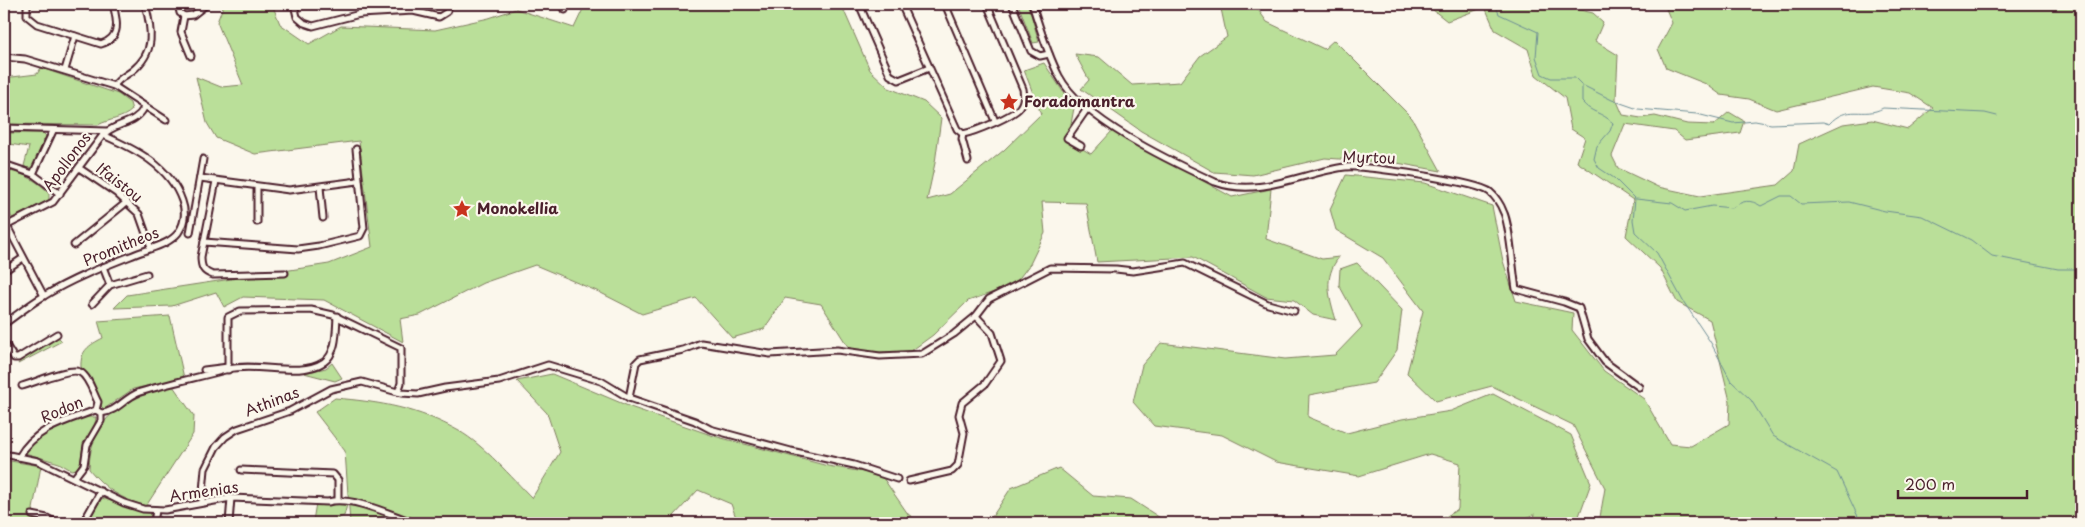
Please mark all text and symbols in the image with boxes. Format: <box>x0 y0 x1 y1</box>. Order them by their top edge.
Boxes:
place label: Foradomantra <box>1024 89 1136 112</box>
place icon: Foradomantra <box>998 91 1020 113</box>
street label: Apollonos <box>36 127 96 196</box>
street label: Myrtou <box>1342 144 1396 169</box>
street label: Ifaistou <box>92 156 148 207</box>
place label: Monokellia <box>477 196 559 219</box>
place icon: Monokellia <box>451 198 473 220</box>
street label: Promitheos <box>79 220 162 271</box>
street label: Athinas <box>241 380 302 421</box>
street label: Rodon <box>37 389 86 428</box>
scale bar <box>1898 467 2026 499</box>
text: 200 m <box>1905 472 1955 495</box>
street label: Armenias <box>168 474 240 507</box>

